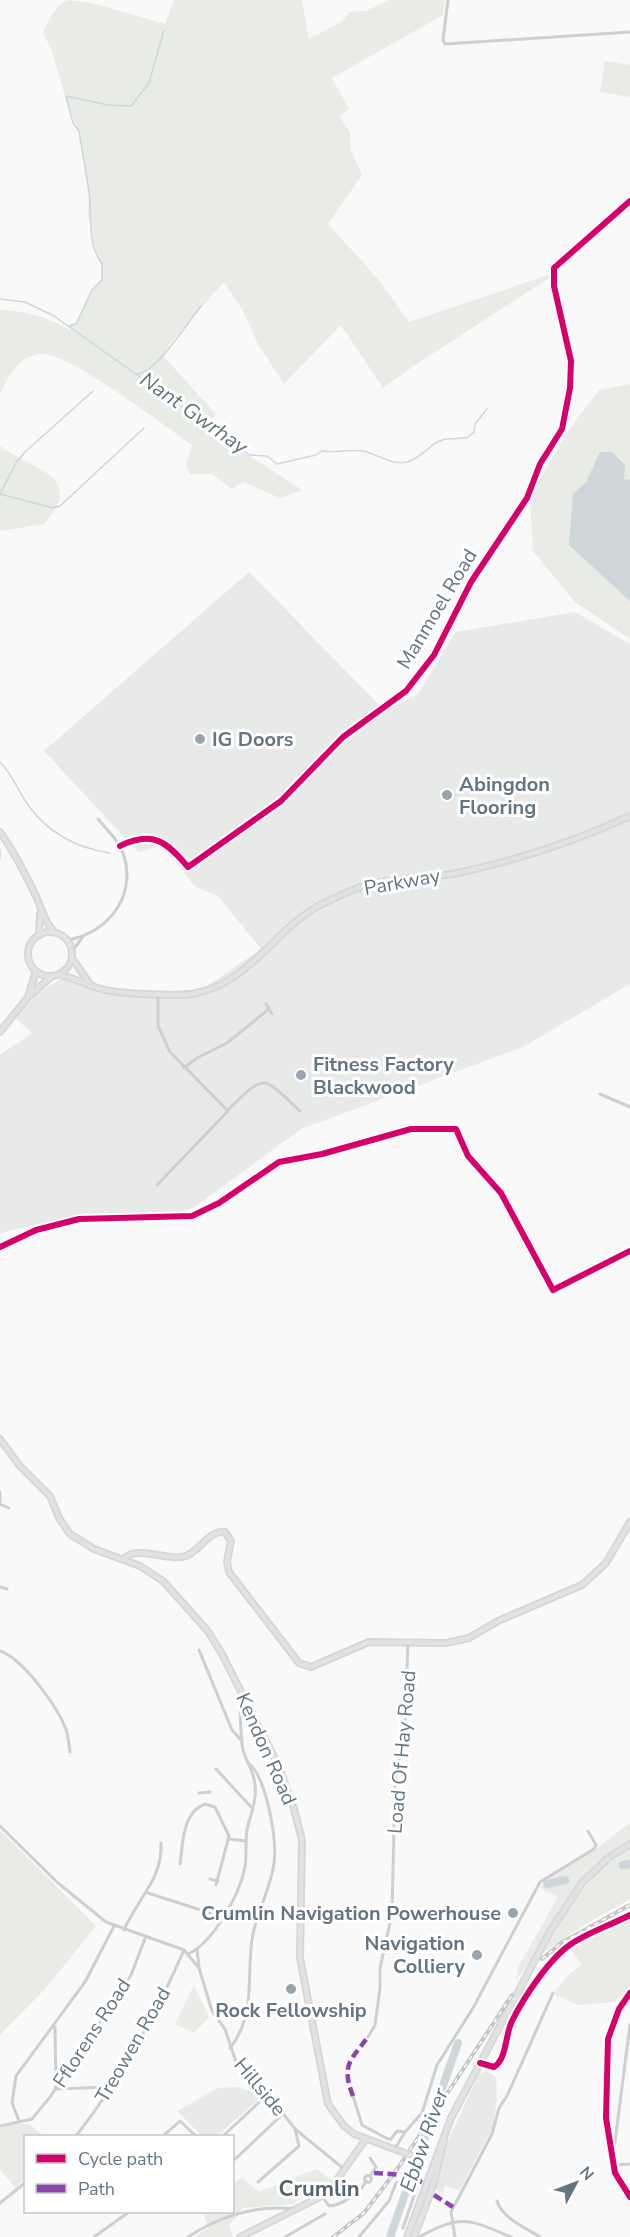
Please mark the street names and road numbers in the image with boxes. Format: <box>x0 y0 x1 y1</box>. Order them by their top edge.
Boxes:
street label: Manmoel Road <box>391 544 483 674</box>
street label: Parkway <box>362 862 443 902</box>
street label: Load Of Hay Road <box>381 1669 423 1835</box>
street label: Kendon Road <box>229 1689 303 1809</box>
street label: Fflorens Road <box>47 1973 137 2093</box>
street label: Treowen Road <box>89 1982 177 2108</box>
street label: Hillside <box>228 2052 292 2122</box>

